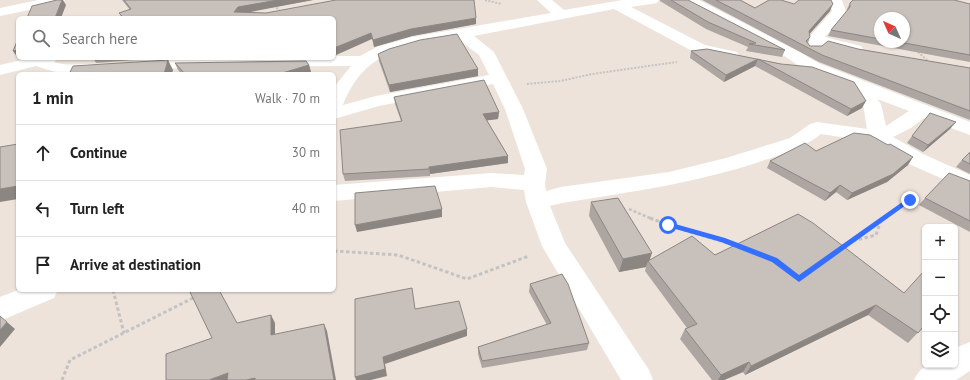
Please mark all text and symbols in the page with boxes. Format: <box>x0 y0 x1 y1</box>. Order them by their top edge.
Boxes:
north arrow <box>874 12 910 48</box>
search box <box>16 16 336 60</box>
icon: search <box>30 27 52 49</box>
text: Search here <box>62 29 138 48</box>
text: 1 min <box>32 87 73 109</box>
text: Walk · 70 m <box>255 90 320 107</box>
icon: ahead <box>32 142 54 164</box>
text: Continue <box>70 143 127 162</box>
text: 30 m <box>292 144 320 161</box>
route end <box>901 191 919 209</box>
icon: left <box>32 198 54 220</box>
text: Turn left <box>70 199 124 218</box>
text: 40 m <box>292 200 320 217</box>
route start <box>659 216 677 234</box>
map controls <box>922 224 958 368</box>
button: + <box>922 224 958 260</box>
icon: arrive <box>32 254 54 276</box>
text: Arrive at destination <box>70 255 201 274</box>
button: − <box>922 260 958 296</box>
button: locate <box>922 296 958 332</box>
button: layers <box>922 332 958 368</box>

